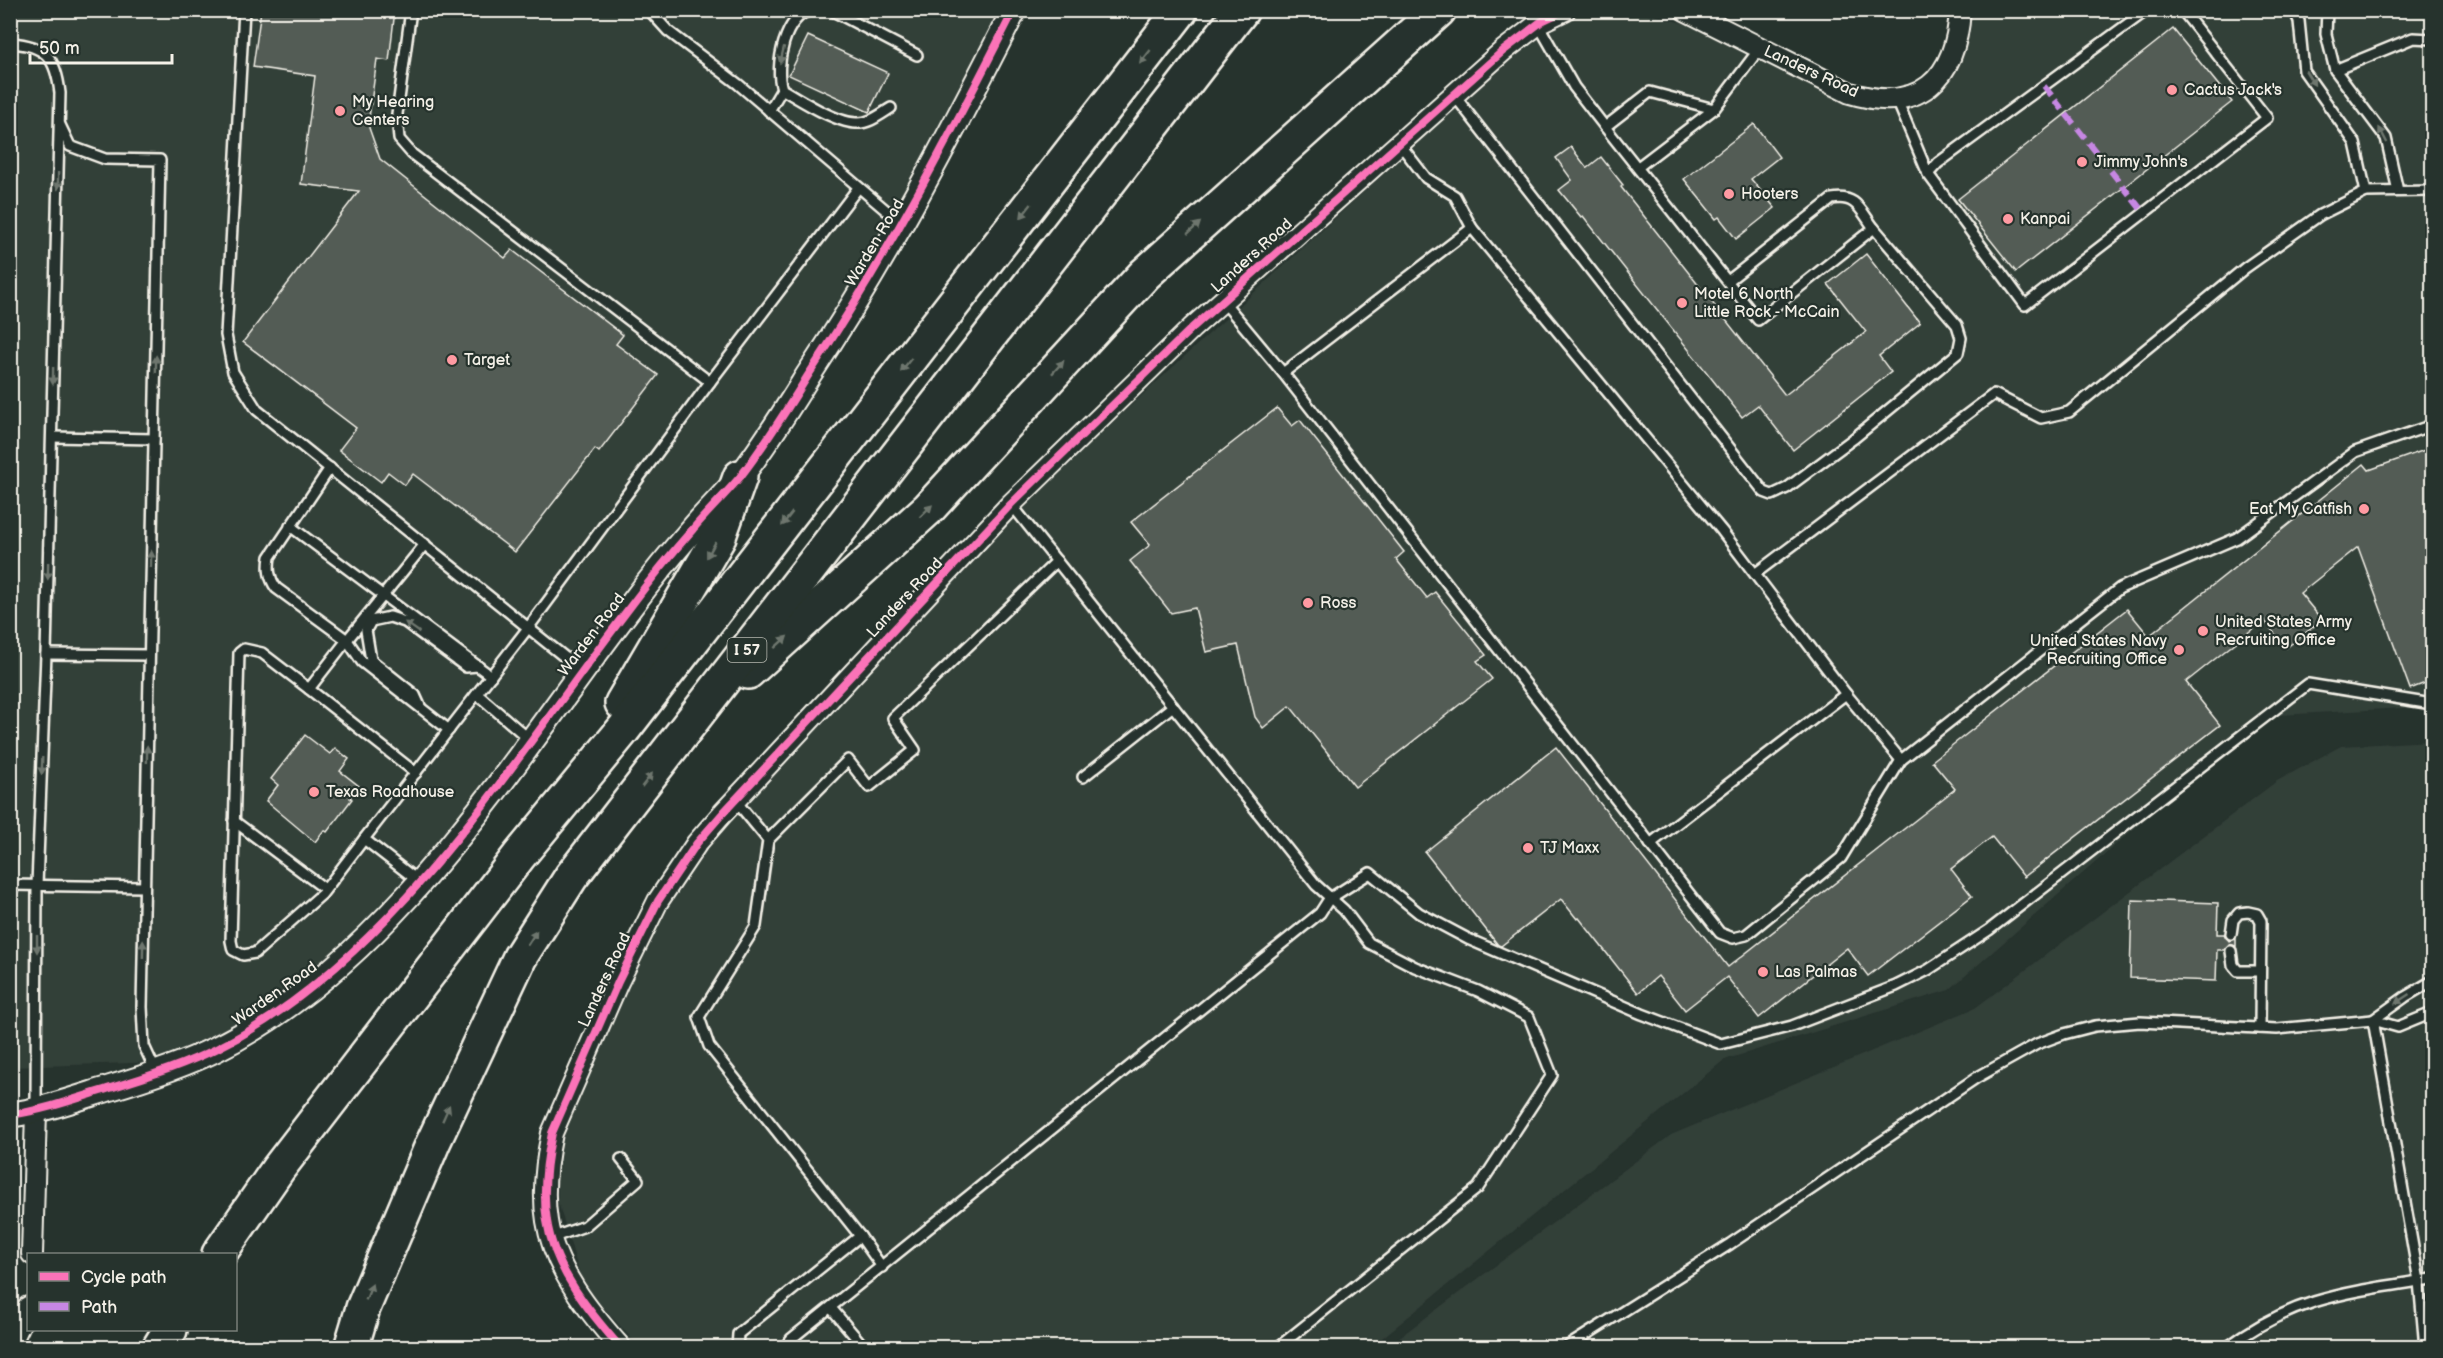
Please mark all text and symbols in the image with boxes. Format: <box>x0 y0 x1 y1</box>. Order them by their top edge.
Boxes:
scale bar <box>30 27 172 65</box>
text: 50 m <box>39 38 80 59</box>
street label: Landers Road <box>1761 42 1861 102</box>
one-way arrow <box>777 46 786 64</box>
one-way arrow <box>1139 48 1151 64</box>
one-way arrow <box>2304 70 2315 86</box>
place label: Cactus Jack's <box>2184 81 2282 100</box>
marker: Cactus Jack's <box>2165 83 2179 97</box>
place label: My Hearing Centers <box>352 93 434 130</box>
marker: My Hearing Centers <box>333 104 347 118</box>
one-way arrow <box>2378 126 2388 144</box>
place label: Jimmy John's <box>2094 153 2188 172</box>
marker: Jimmy John's <box>2075 155 2089 169</box>
one-way arrow <box>53 172 63 191</box>
place label: Hooters <box>1741 185 1798 204</box>
marker: Hooters <box>1722 187 1736 201</box>
street label: Warden Road <box>841 196 909 290</box>
one-way arrow <box>1019 203 1032 219</box>
place label: Kanpai <box>2020 210 2070 229</box>
marker: Kanpai <box>2001 212 2015 226</box>
street label: Landers Road <box>1208 215 1296 297</box>
one-way arrow <box>1186 222 1201 235</box>
place label: Motel 6 North Little Rock - McCain <box>1694 285 1840 322</box>
marker: Motel 6 North Little Rock - McCain <box>1675 296 1689 310</box>
place label: Target <box>464 351 510 370</box>
marker: Target <box>445 353 459 367</box>
one-way arrow <box>151 354 161 373</box>
one-way arrow <box>900 357 912 373</box>
one-way arrow <box>1051 360 1064 375</box>
one-way arrow <box>48 366 58 385</box>
place label: Eat My Catfish <box>2249 500 2352 519</box>
marker: Eat My Catfish <box>2357 502 2371 516</box>
one-way arrow <box>918 504 933 518</box>
one-way arrow <box>780 511 793 527</box>
one-way arrow <box>706 542 716 559</box>
one-way arrow <box>146 549 156 568</box>
street label: Landers Road <box>863 554 947 642</box>
one-way arrow <box>44 561 53 580</box>
street label: Warden Road <box>555 590 629 680</box>
place label: Ross <box>1320 594 1356 613</box>
marker: Ross <box>1301 596 1315 610</box>
place label: United States Army Recruiting Office <box>2215 613 2353 650</box>
one-way arrow <box>403 622 420 633</box>
marker: United States Army Recruiting Office <box>2196 624 2210 638</box>
place label: United States Navy Recruiting Office <box>2030 632 2168 669</box>
one-way arrow <box>774 635 789 649</box>
road number: I 57 <box>728 638 766 662</box>
marker: United States Navy Recruiting Office <box>2172 643 2186 657</box>
one-way arrow <box>142 744 151 763</box>
one-way arrow <box>37 756 46 775</box>
one-way arrow <box>640 773 652 788</box>
place label: Texas Roadhouse <box>326 783 455 802</box>
marker: Texas Roadhouse <box>307 785 321 799</box>
place label: TJ Maxx <box>1540 839 1600 858</box>
marker: TJ Maxx <box>1521 841 1535 855</box>
one-way arrow <box>527 930 538 946</box>
street label: Landers Road <box>575 930 635 1030</box>
one-way arrow <box>32 934 42 953</box>
one-way arrow <box>138 939 148 958</box>
street label: Warden Road <box>229 958 321 1030</box>
place label: Las Palmas <box>1775 963 1857 982</box>
marker: Las Palmas <box>1756 965 1770 979</box>
one-way arrow <box>2394 993 2410 1004</box>
one-way arrow <box>442 1104 451 1121</box>
legend <box>27 1253 237 1331</box>
text: Cycle path <box>81 1267 167 1288</box>
one-way arrow <box>365 1283 374 1301</box>
text: Path <box>81 1297 117 1318</box>

